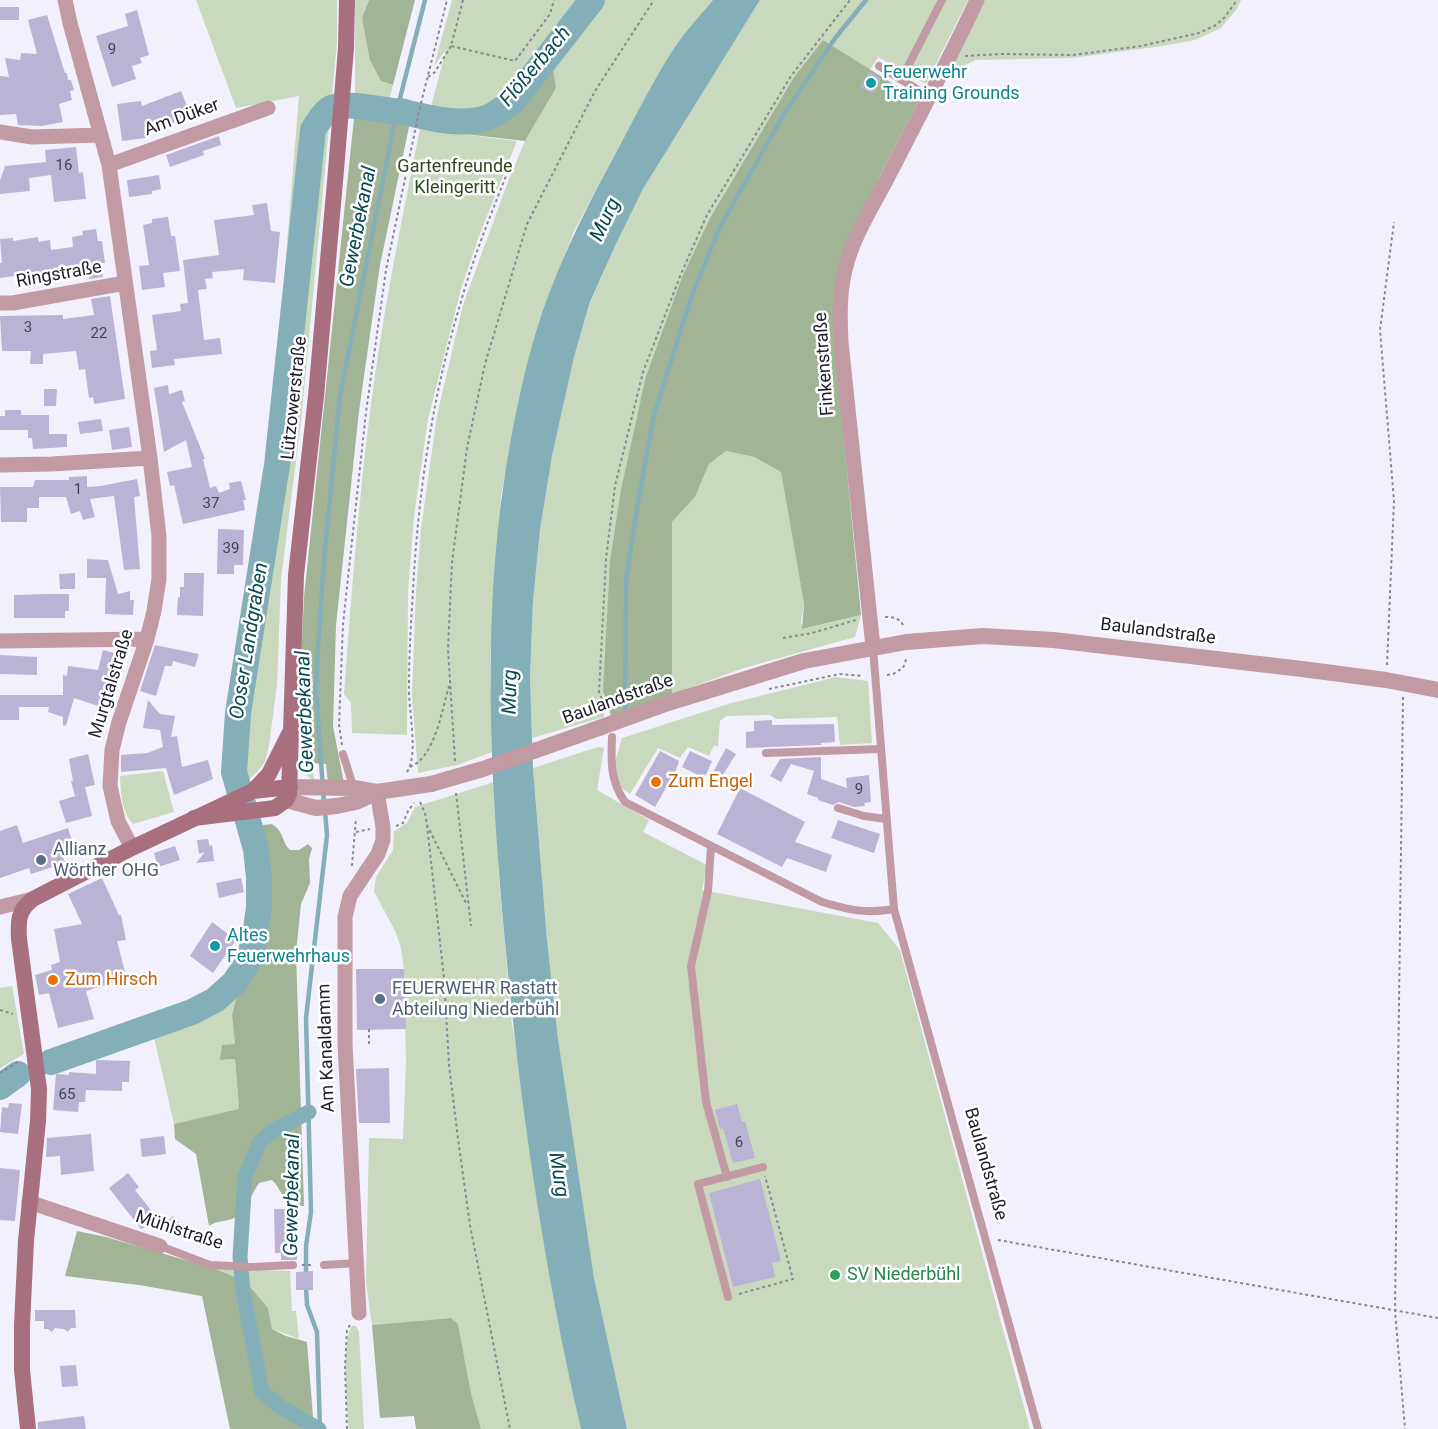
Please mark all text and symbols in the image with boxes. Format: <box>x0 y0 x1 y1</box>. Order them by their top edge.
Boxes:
water label: Flößerbach <box>496 22 576 112</box>
house number: 9 <box>108 41 116 59</box>
place label: Feuerwehr Training Grounds <box>883 62 1020 104</box>
marker: Feuerwehr Training Grounds <box>864 76 878 90</box>
street label: Am Düker <box>142 94 222 142</box>
park label: Gartenfreunde Kleingeritt <box>397 156 513 198</box>
house number: 16 <box>56 157 72 175</box>
water label: Gewerbekanal <box>336 165 382 289</box>
water label: Murg <box>586 195 626 245</box>
street label: Ringstraße <box>15 257 103 293</box>
street label: Finkenstraße <box>811 312 839 416</box>
house number: 3 <box>24 319 32 337</box>
house number: 22 <box>91 325 107 343</box>
street label: Lützowerstraße <box>278 335 312 461</box>
house number: 1 <box>74 481 82 499</box>
house number: 37 <box>203 495 219 513</box>
house number: 39 <box>223 540 239 558</box>
water label: Ooser Landgraben <box>226 561 274 721</box>
street label: Baulandstraße <box>1099 614 1217 650</box>
street label: Murgtalstraße <box>85 627 139 741</box>
water label: Gewerbekanal <box>292 650 320 774</box>
water label: Murg <box>499 669 523 715</box>
street label: Baulandstraße <box>560 670 676 730</box>
place label: Zum Engel <box>668 771 753 793</box>
marker: Zum Engel <box>649 775 663 789</box>
house number: 9 <box>855 781 863 799</box>
place label: Allianz Wörther OHG <box>53 839 159 882</box>
marker: Allianz Wörther OHG <box>34 853 48 867</box>
place label: Altes Feuerwehrhaus <box>227 925 350 968</box>
marker: Altes Feuerwehrhaus <box>208 939 222 953</box>
place label: Zum Hirsch <box>65 969 158 991</box>
marker: Zum Hirsch <box>46 973 60 987</box>
place label: FEUERWEHR Rastatt Abteilung Niederbühl <box>392 978 559 1020</box>
street label: Am Kanaldamm <box>314 983 340 1113</box>
marker: FEUERWEHR Rastatt Abteilung Niederbühl <box>373 992 387 1006</box>
house number: 65 <box>59 1086 75 1104</box>
street label: Baulandstraße <box>959 1105 1011 1223</box>
water label: Gewerbekanal <box>280 1134 306 1256</box>
house number: 6 <box>735 1134 743 1152</box>
water label: Murg <box>543 1151 573 1199</box>
street label: Mühlstraße <box>132 1207 226 1255</box>
place label: SV Niederbühl <box>847 1264 960 1286</box>
marker: SV Niederbühl <box>828 1268 842 1282</box>

